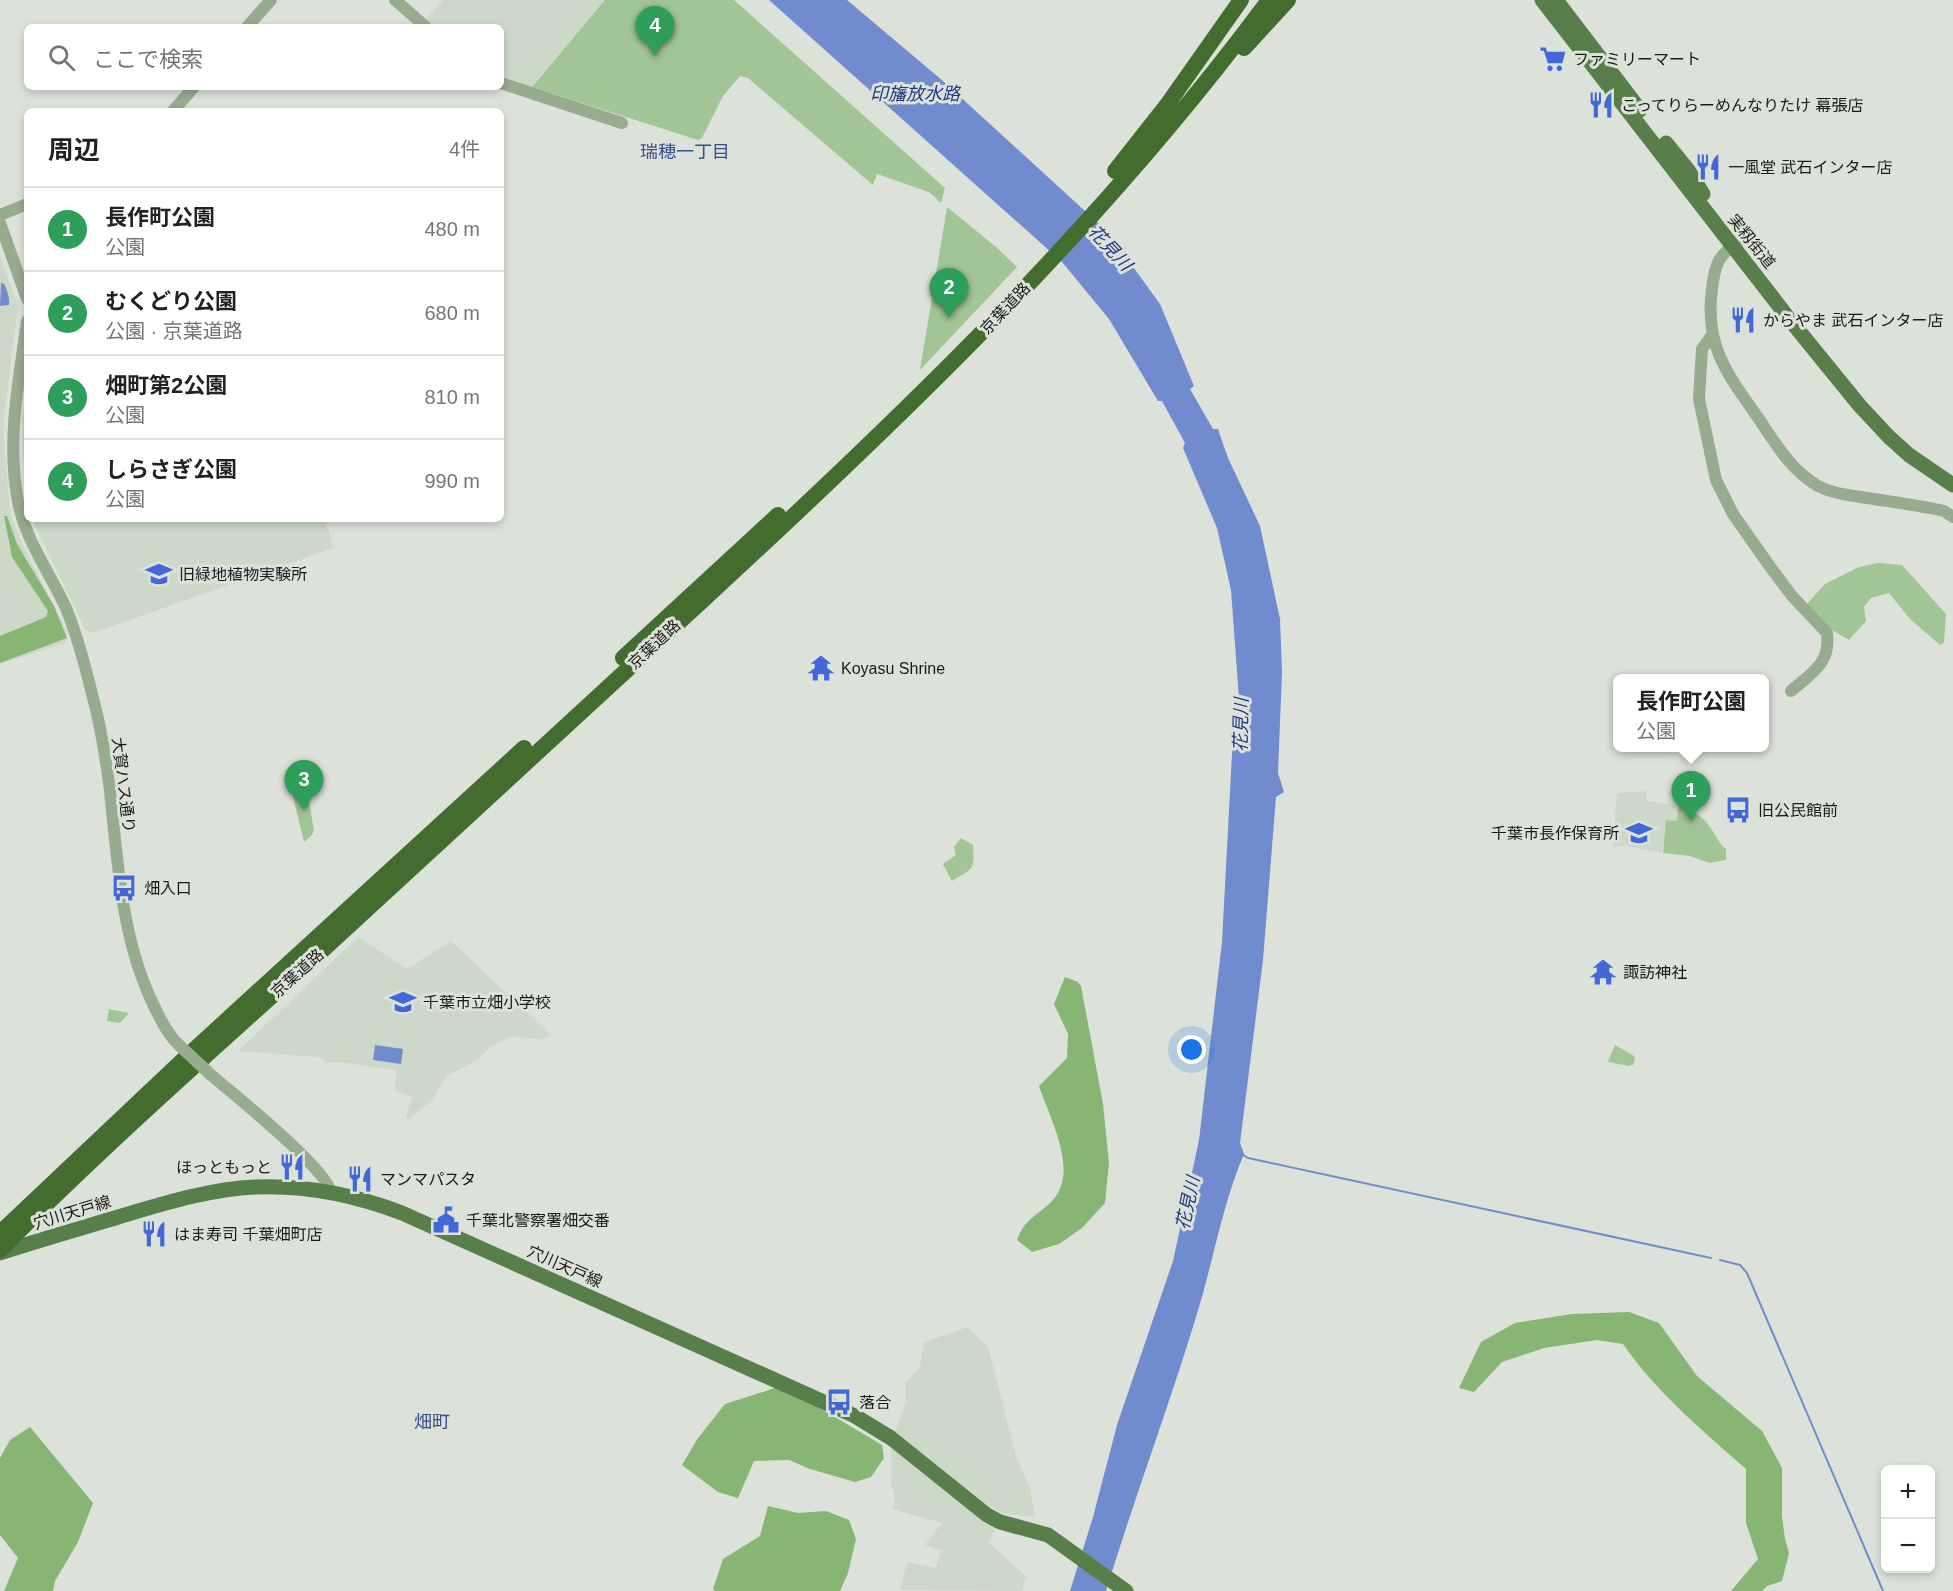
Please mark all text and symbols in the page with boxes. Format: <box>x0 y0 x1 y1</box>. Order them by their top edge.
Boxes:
pin: 4 <box>636 7 674 56</box>
search box <box>24 24 504 90</box>
icon: search <box>45 41 78 74</box>
supermarket icon: ファミリーマート <box>1538 44 1568 74</box>
text: ここで検索 <box>93 47 203 72</box>
place label: ファミリーマート <box>1573 51 1701 68</box>
water label: 印旛放水路 <box>870 84 962 104</box>
restaurant icon: こってりらーめんなりたけ 幕張店 <box>1586 90 1616 120</box>
place label: こってりらーめんなりたけ 幕張店 <box>1621 97 1864 114</box>
text: 周辺 <box>48 135 100 165</box>
text: 4件 <box>449 138 480 160</box>
district label: 瑞穂一丁目 <box>640 142 730 162</box>
restaurant icon: 一風堂 武石インター店 <box>1693 152 1723 182</box>
place label: 一風堂 武石インター店 <box>1728 159 1892 176</box>
text: 長作町公園 <box>105 205 215 230</box>
street label: 実籾街道 <box>1725 211 1778 272</box>
text: 1 <box>62 218 73 240</box>
text: 480 m <box>424 218 480 240</box>
water label: 花見川 <box>1084 221 1137 276</box>
text: 公園 <box>105 236 145 258</box>
pin: 2 <box>930 268 968 318</box>
street label: 京葉道路 <box>977 279 1033 338</box>
text: むくどり公園 <box>105 289 237 314</box>
text: 2 <box>62 302 73 324</box>
text: 680 m <box>424 302 480 324</box>
restaurant icon: からやま 武石インター店 <box>1728 305 1758 335</box>
place label: からやま 武石インター店 <box>1763 312 1943 329</box>
text: 公園 · 京葉道路 <box>105 320 243 342</box>
text: 畑町第2公園 <box>105 373 227 398</box>
text: 3 <box>62 386 73 408</box>
text: 810 m <box>424 386 480 408</box>
text: 公園 <box>105 404 145 426</box>
text: しらさぎ公園 <box>105 457 237 482</box>
text: 4 <box>62 470 73 492</box>
text: 990 m <box>424 470 480 492</box>
text: 公園 <box>105 488 145 510</box>
school or university icon: 旧緑地植物実験所 <box>144 559 174 589</box>
place label: 旧緑地植物実験所 <box>179 566 307 583</box>
street label: 京葉道路 <box>625 616 684 672</box>
temple icon: Koyasu Shrine <box>806 653 836 683</box>
place label: Koyasu Shrine <box>841 660 945 677</box>
popup <box>1613 674 1769 752</box>
text: 長作町公園 <box>1636 689 1746 714</box>
water label: 花見川 <box>1231 696 1252 752</box>
text: 公園 <box>1636 720 1676 742</box>
street label: 大賀ハス通り <box>109 736 138 834</box>
pin: 3 <box>284 760 324 810</box>
pin: 1 <box>1672 772 1710 821</box>
bus stop icon: 旧公民館前 <box>1723 795 1753 825</box>
place label: 旧公民館前 <box>1758 802 1838 819</box>
school or university icon: 千葉市長作保育所 <box>1624 818 1654 848</box>
place label: 千葉市長作保育所 <box>1491 825 1619 842</box>
bus stop icon: 畑入口 <box>109 873 139 903</box>
place label: 畑入口 <box>144 880 192 897</box>
street label: 京葉道路 <box>268 946 327 1001</box>
temple icon: 諏訪神社 <box>1588 957 1618 987</box>
place label: 諏訪神社 <box>1623 964 1687 981</box>
school or university icon: 千葉市立畑小学校 <box>388 987 418 1017</box>
place label: 千葉市立畑小学校 <box>423 994 551 1011</box>
your location <box>1177 1035 1206 1064</box>
restaurant icon: ほっともっと <box>277 1152 307 1182</box>
place label: ほっともっと <box>176 1159 272 1176</box>
restaurant icon: マンマパスタ <box>345 1164 375 1194</box>
place label: マンマパスタ <box>380 1171 476 1188</box>
water label: 花見川 <box>1173 1173 1204 1231</box>
street label: 穴川天戸線 <box>31 1193 113 1232</box>
public building icon: 千葉北警察署畑交番 <box>431 1205 461 1235</box>
place label: 千葉北警察署畑交番 <box>466 1212 610 1229</box>
restaurant icon: はま寿司 千葉畑町店 <box>139 1219 169 1249</box>
place label: はま寿司 千葉畑町店 <box>174 1226 322 1243</box>
street label: 穴川天戸線 <box>525 1242 605 1290</box>
bus stop icon: 落合 <box>824 1387 854 1417</box>
place label: 落合 <box>859 1394 891 1411</box>
district label: 畑町 <box>414 1412 450 1432</box>
map controls <box>1881 1465 1935 1573</box>
button: + <box>1881 1465 1935 1519</box>
button: − <box>1881 1519 1935 1573</box>

